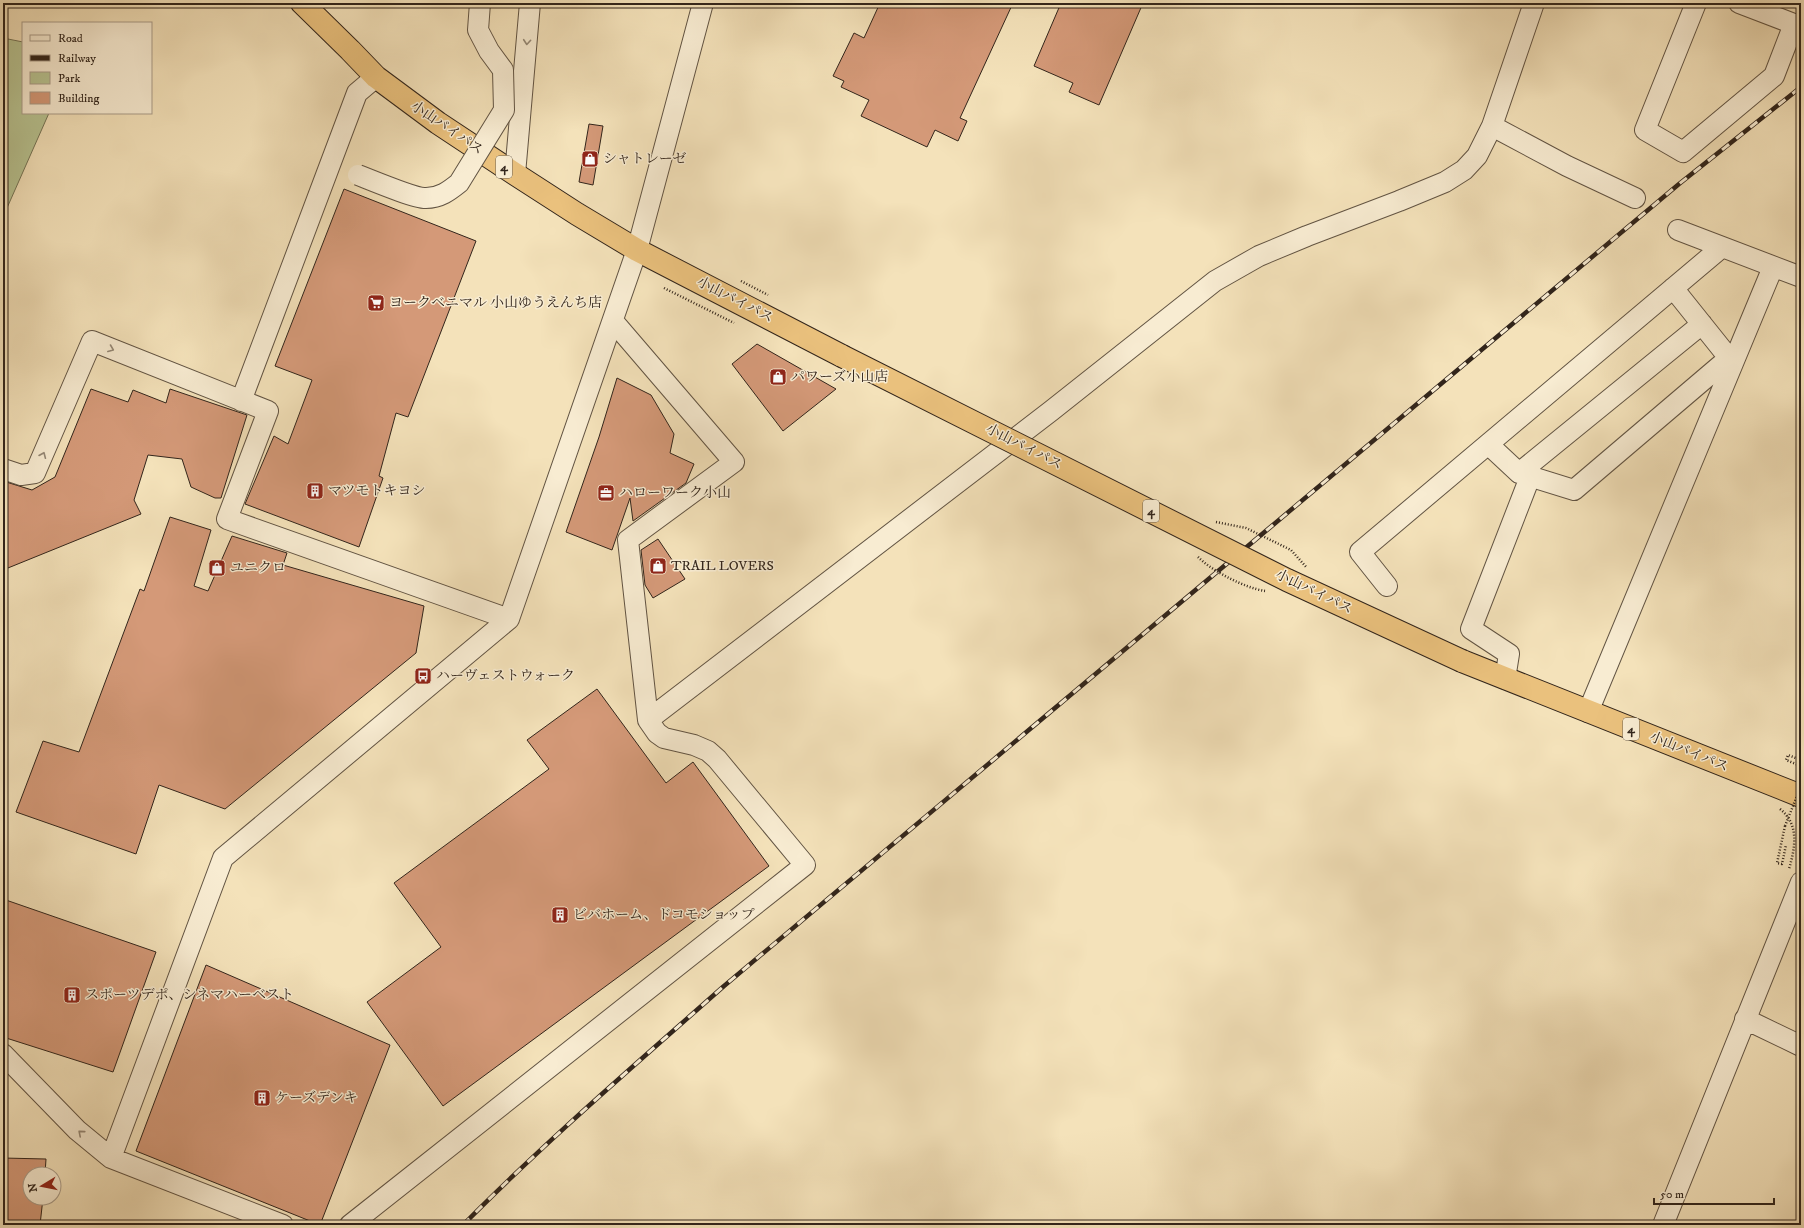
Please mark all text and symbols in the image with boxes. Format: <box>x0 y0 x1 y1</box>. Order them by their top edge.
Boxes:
legend <box>22 22 152 114</box>
text: Road <box>58 31 83 46</box>
one-way arrow <box>522 39 531 45</box>
text: Railway <box>58 51 96 66</box>
text: Park <box>58 71 80 86</box>
text: Building <box>58 91 99 106</box>
street label: 小山バイパス <box>407 97 487 159</box>
shop icon: シャトレーゼ <box>580 149 600 169</box>
place label: シャトレーゼ <box>603 150 686 168</box>
road number: 4 <box>496 156 512 178</box>
street label: 小山バイパス <box>694 273 776 327</box>
supermarket icon: ヨークベニマル 小山ゆうえんち店 <box>366 293 386 313</box>
place label: ヨークベニマル 小山ゆうえんち店 <box>389 294 602 312</box>
one-way arrow <box>107 344 114 352</box>
shop icon: パワーズ小山店 <box>768 367 788 387</box>
place label: パワーズ小山店 <box>791 368 888 386</box>
street label: 小山バイパス <box>983 420 1065 474</box>
one-way arrow <box>38 452 46 459</box>
building icon: マツモトキヨシ <box>305 481 325 501</box>
place label: マツモトキヨシ <box>328 482 426 500</box>
office icon: ハローワーク小山 <box>596 483 616 503</box>
place label: ハローワーク小山 <box>619 484 731 502</box>
road number: 4 <box>1143 500 1159 522</box>
shop icon: TRAIL LOVERS <box>648 556 668 576</box>
place label: TRAIL LOVERS <box>671 557 774 575</box>
shop icon: ユニクロ <box>207 558 227 578</box>
place label: ユニクロ <box>230 559 286 577</box>
street label: 小山バイパス <box>1272 566 1356 618</box>
bus stop icon: ハーヴェストウォーク <box>413 666 433 686</box>
place label: ハーヴェストウォーク <box>436 667 575 685</box>
road number: 4 <box>1623 718 1639 740</box>
street label: 小山バイパス <box>1647 728 1731 776</box>
building icon: ビバホーム、ドコモショップ <box>550 905 570 925</box>
place label: ビバホーム、ドコモショップ <box>573 906 755 924</box>
building icon: スポーツデポ、シネマハーベスト <box>62 985 82 1005</box>
place label: スポーツデポ、シネマハーベスト <box>85 986 294 1004</box>
building icon: ケーズデンキ <box>252 1088 272 1108</box>
place label: ケーズデンキ <box>275 1089 358 1107</box>
one-way arrow <box>78 1131 86 1138</box>
north arrow <box>22 1166 62 1206</box>
scale bar <box>1654 1180 1774 1206</box>
text: N <box>25 1182 41 1193</box>
text: 50 m <box>1660 1187 1684 1202</box>

